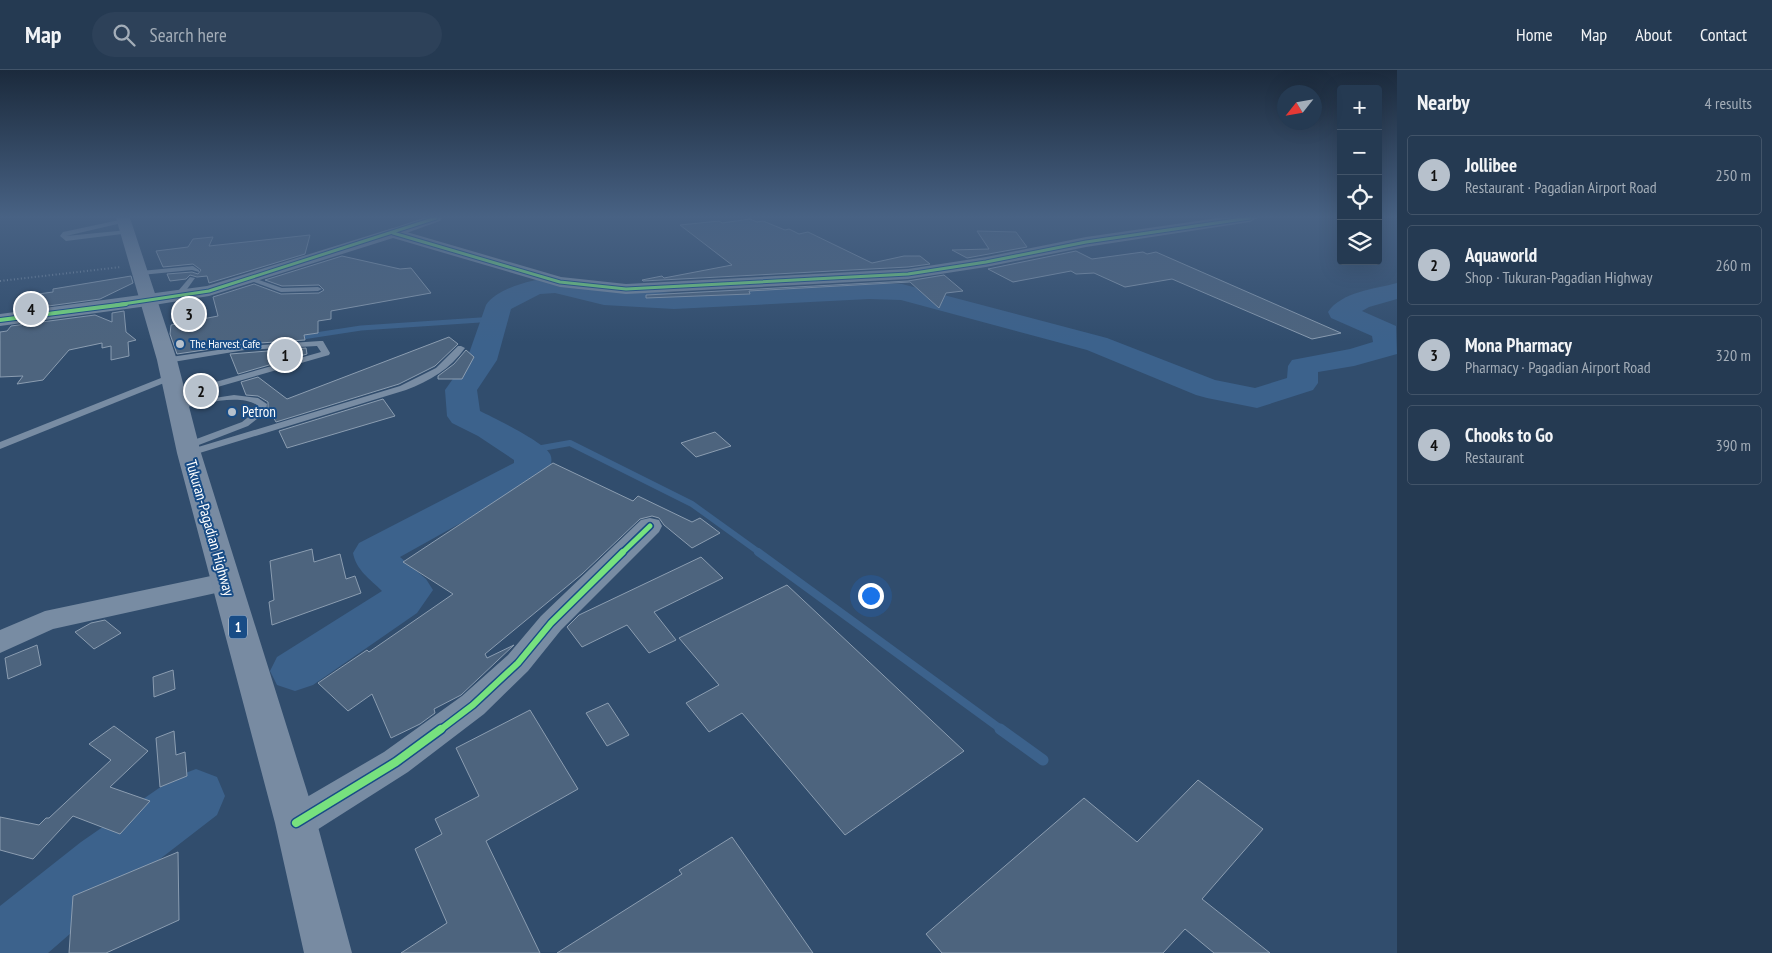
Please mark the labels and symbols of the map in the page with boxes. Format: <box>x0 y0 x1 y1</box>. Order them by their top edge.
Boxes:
north arrow <box>1277 85 1322 130</box>
pin: 4 <box>15 290 47 328</box>
pin: 3 <box>173 295 205 333</box>
place label: The Harvest Cafe <box>190 336 260 351</box>
pin: 1 <box>269 336 301 374</box>
marker: The Harvest Cafe <box>174 338 186 350</box>
pin: 2 <box>185 372 217 410</box>
place label: Petron <box>242 402 276 421</box>
marker: Petron <box>226 406 238 418</box>
street label: Tukuran-Pagadian Highway <box>182 458 239 598</box>
your location <box>858 583 884 609</box>
road number: 1 <box>229 616 247 638</box>

